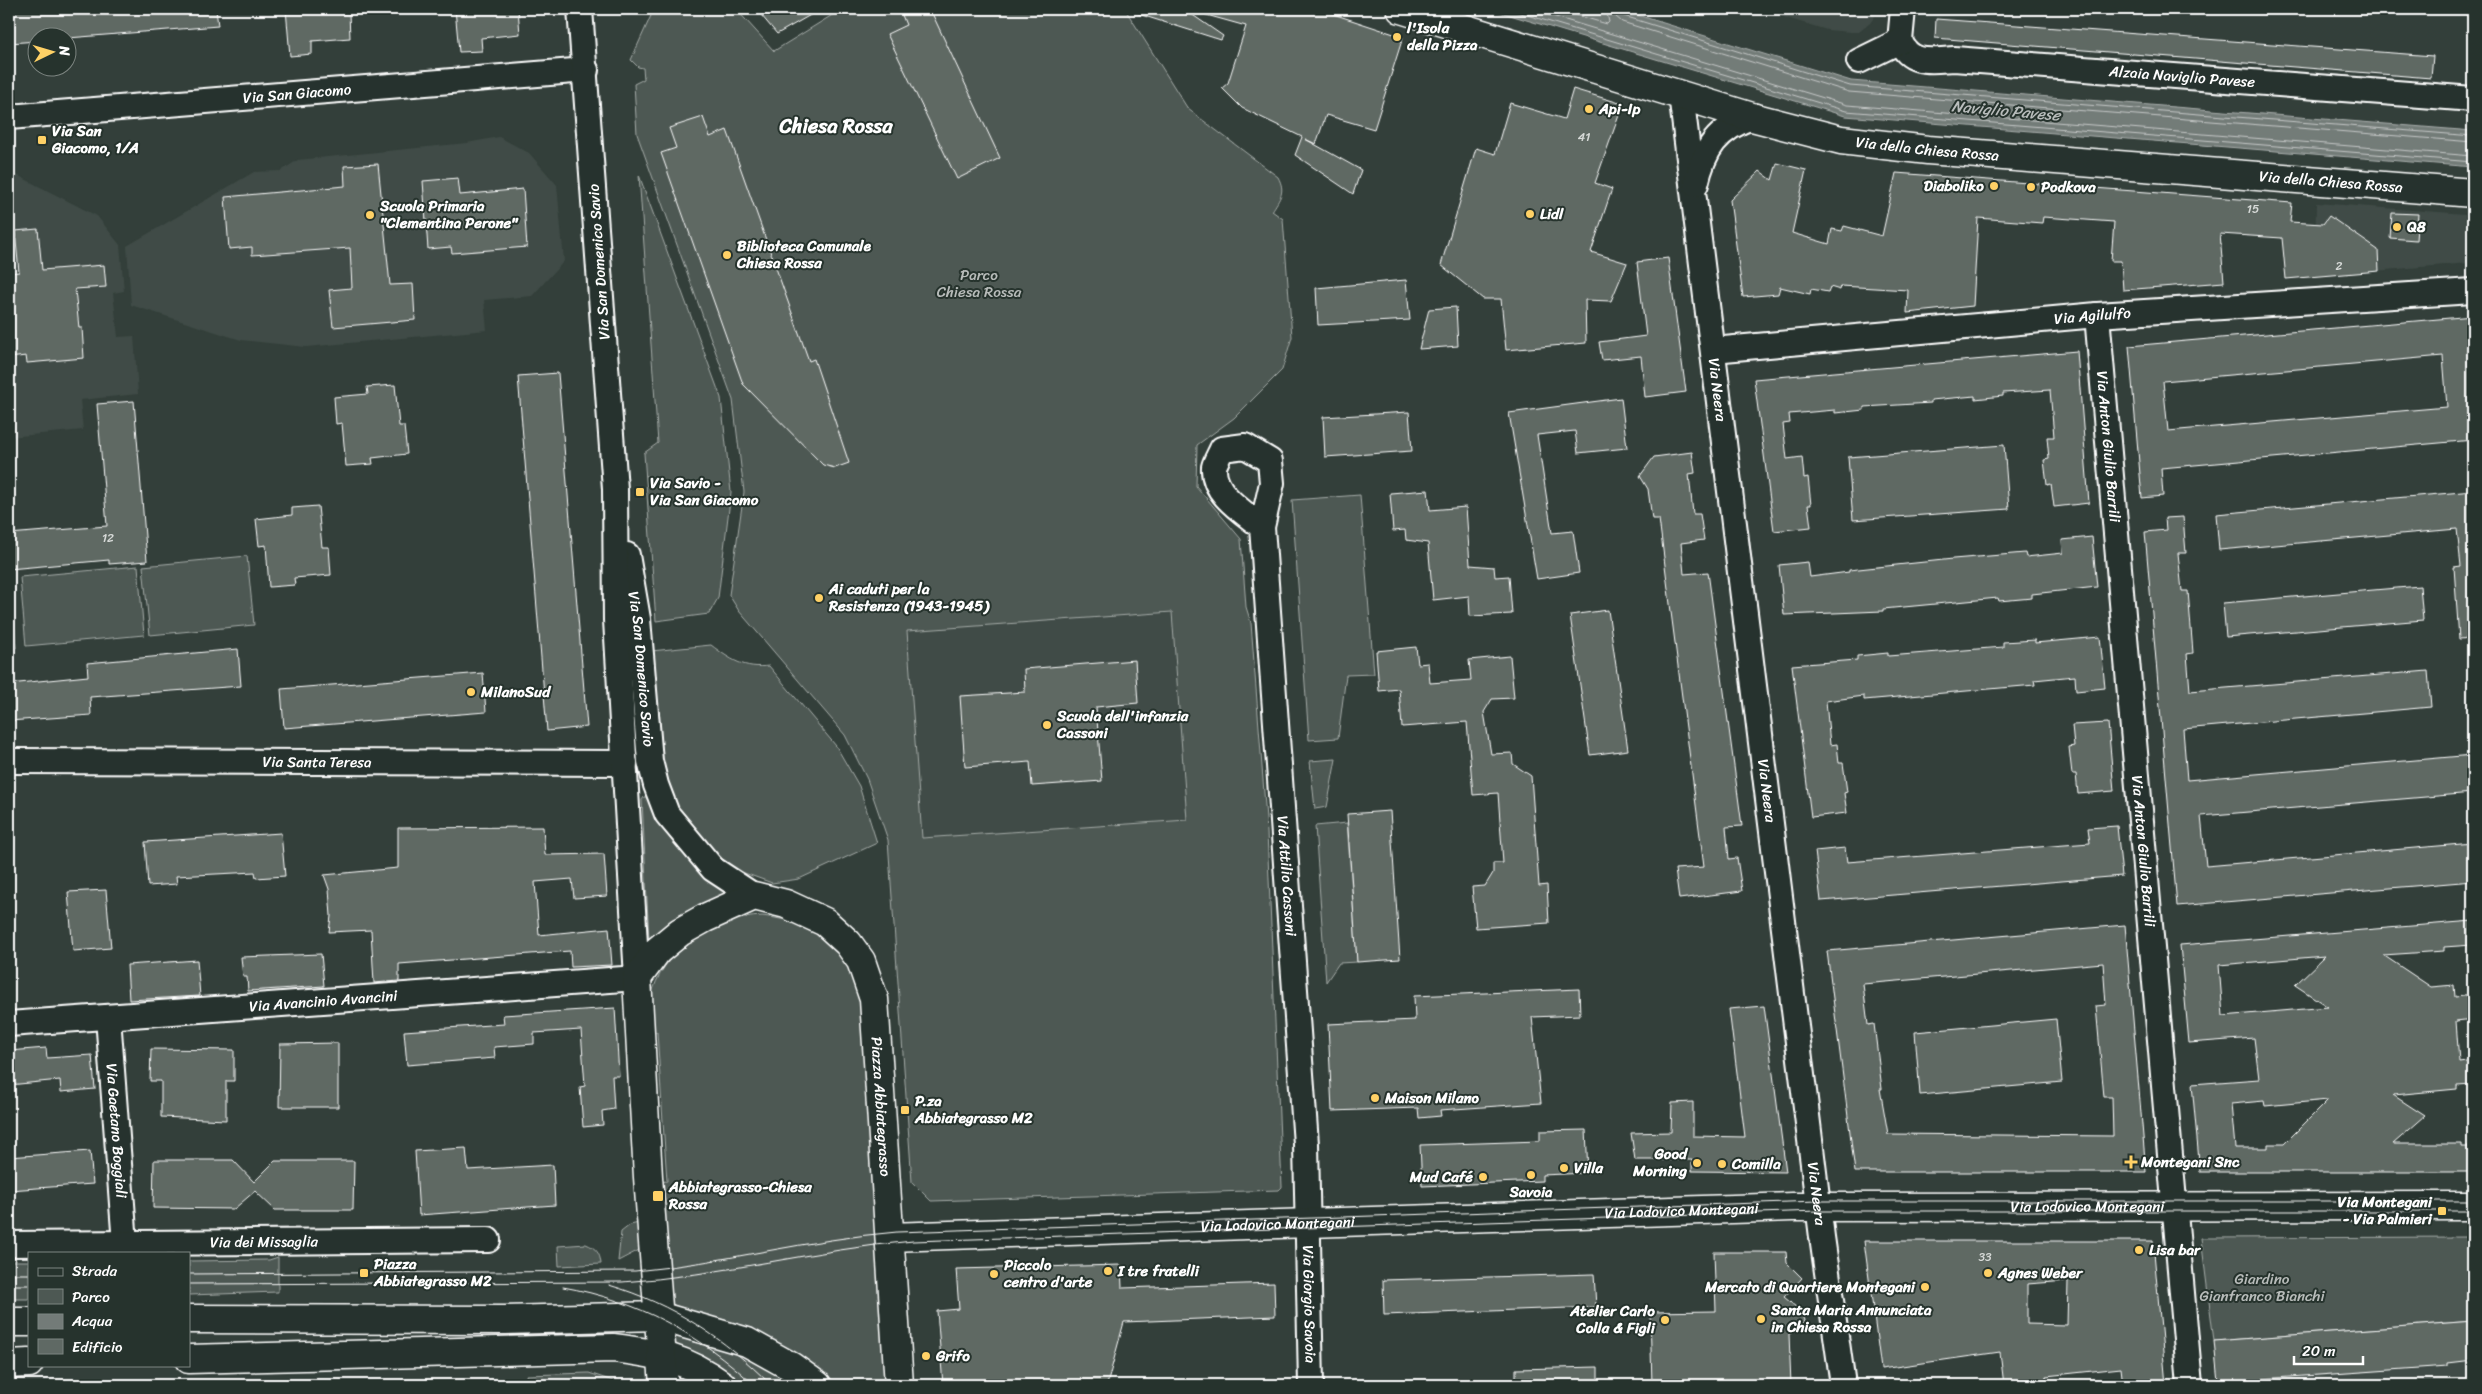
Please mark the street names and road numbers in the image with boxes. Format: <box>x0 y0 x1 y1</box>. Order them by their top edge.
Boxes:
street label: Alzaia Naviglio Pavese <box>2107 58 2256 95</box>
street label: Via San Giacomo <box>242 76 353 111</box>
street label: Via della Chiesa Rossa <box>1854 129 2001 169</box>
street label: Via della Chiesa Rossa <box>2258 163 2404 200</box>
street label: Via San Domenico Savio <box>581 183 617 341</box>
street label: Via Agilulfo <box>2053 300 2132 332</box>
street label: Via Neera <box>1701 357 1734 423</box>
street label: Via Anton Giulio Barrili <box>2089 370 2128 524</box>
street label: Via San Domenico Savio <box>620 589 662 748</box>
street label: Via Santa Teresa <box>262 749 372 775</box>
street label: Via Neera <box>1750 758 1784 824</box>
street label: Via Anton Giulio Barrili <box>2124 774 2163 929</box>
street label: Via Attilio Cassoni <box>1270 815 1304 938</box>
street label: Via Avancinio Avancini <box>248 983 399 1019</box>
street label: Piazza Abbiategrasso <box>863 1036 898 1178</box>
street label: Via Gaetano Boggiali <box>99 1062 135 1200</box>
street label: Via Neera <box>1800 1160 1834 1227</box>
street label: Via Lodovico Montegani <box>2010 1193 2165 1220</box>
street label: Via Lodovico Montegani <box>1604 1195 1760 1226</box>
street label: Via Lodovico Montegani <box>1200 1209 1356 1240</box>
street label: Via dei Missaglia <box>210 1228 319 1255</box>
street label: Via Giorgio Savoia <box>1295 1245 1324 1364</box>

